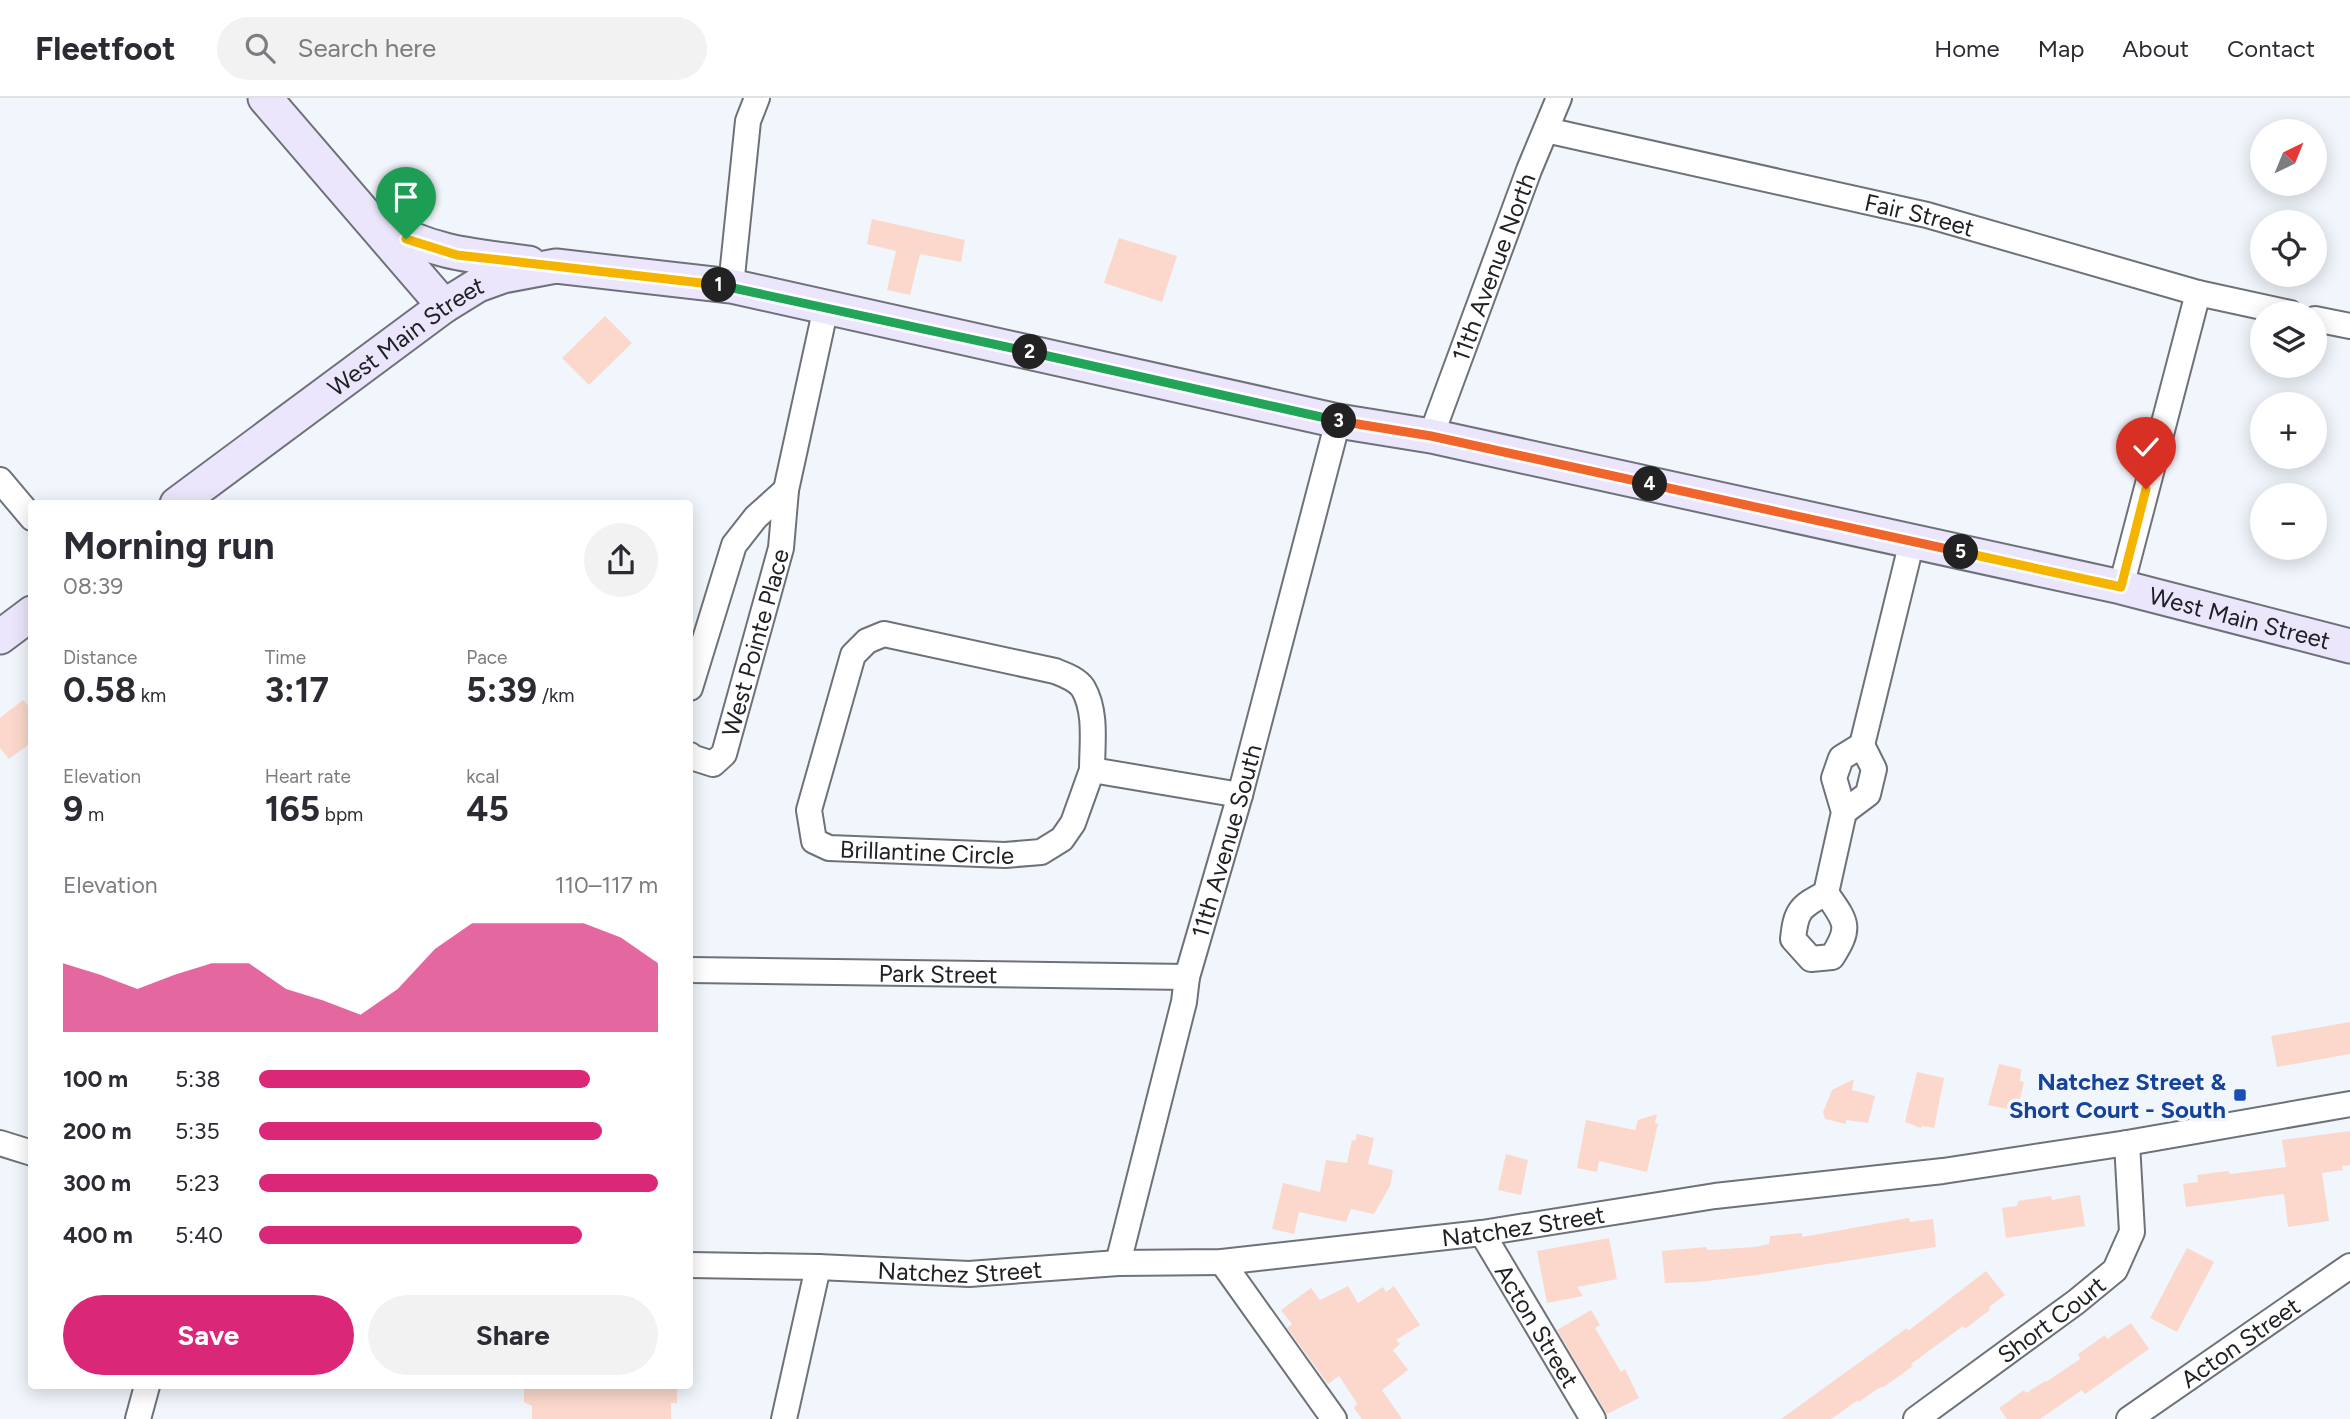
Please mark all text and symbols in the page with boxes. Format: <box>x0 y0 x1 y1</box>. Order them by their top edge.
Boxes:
search box <box>217 17 707 80</box>
text: Fleetfoot <box>35 29 175 68</box>
icon: search <box>241 29 279 67</box>
text: Search here <box>297 32 436 64</box>
text: Home <box>1934 34 2000 63</box>
text: Map <box>2038 34 2084 63</box>
text: About <box>2122 34 2189 63</box>
text: Contact <box>2227 34 2315 63</box>
north arrow <box>2250 119 2328 196</box>
map controls <box>2250 119 2327 560</box>
pin <box>376 167 436 239</box>
street label: 11th Avenue North <box>1445 169 1541 365</box>
icon: arrive <box>387 178 425 216</box>
street label: Fair Street <box>1862 187 1978 242</box>
button: locate <box>2250 210 2327 287</box>
pin: 1 <box>702 268 736 302</box>
street label: West Main Street <box>322 270 487 402</box>
text: 1 <box>714 273 723 296</box>
button: layers <box>2250 301 2327 378</box>
pin: 2 <box>1012 334 1048 370</box>
text: 2 <box>1024 340 1035 363</box>
button: + <box>2250 392 2327 469</box>
pin: 3 <box>1322 404 1356 438</box>
text: 3 <box>1333 409 1344 432</box>
pin <box>2116 417 2176 489</box>
icon: check <box>2127 428 2165 466</box>
pin: 4 <box>1632 466 1668 502</box>
text: 4 <box>1643 472 1656 495</box>
button: − <box>2250 483 2327 560</box>
text: Morning run <box>63 523 275 569</box>
button: share <box>584 523 658 597</box>
pin: 5 <box>1944 534 1979 570</box>
text: 5 <box>1955 540 1966 563</box>
street label: West Pointe Place <box>715 545 795 740</box>
text: 08:39 <box>63 572 123 600</box>
street label: West Main Street <box>2146 580 2333 655</box>
text: Distance <box>63 646 137 669</box>
text: Time <box>265 646 306 669</box>
text: Pace <box>466 646 507 669</box>
text: 0.58 <box>63 669 136 711</box>
text: 3:17 <box>265 669 329 711</box>
text: 5:39 <box>466 669 537 711</box>
text: km <box>136 684 166 707</box>
text: /km <box>537 684 574 707</box>
street label: 11th Avenue South <box>1185 741 1267 941</box>
text: Elevation <box>63 765 141 788</box>
text: Heart rate <box>265 765 351 788</box>
text: kcal <box>466 765 500 788</box>
text: 9 <box>63 788 83 830</box>
text: 165 <box>265 788 320 830</box>
text: 45 <box>466 788 509 830</box>
text: m <box>83 803 104 826</box>
text: bpm <box>320 803 363 826</box>
street label: Brillantine Circle <box>839 834 1015 870</box>
text: Elevation <box>63 871 158 899</box>
text: 110–117 m <box>555 871 658 899</box>
street label: Park Street <box>878 958 998 989</box>
text: 100 m <box>63 1065 128 1093</box>
text: 5:38 <box>175 1065 221 1093</box>
place label: Natchez Street & Short Court - South <box>2009 1067 2226 1124</box>
marker: Natchez Street & Short Court - South <box>2232 1087 2248 1103</box>
text: 200 m <box>63 1117 132 1145</box>
text: 5:35 <box>175 1117 220 1145</box>
text: 300 m <box>63 1169 131 1197</box>
text: 5:23 <box>175 1169 219 1197</box>
street label: Natchez Street <box>1440 1199 1607 1252</box>
text: 400 m <box>63 1221 133 1249</box>
text: 5:40 <box>175 1221 223 1249</box>
street label: Natchez Street <box>877 1254 1043 1288</box>
street label: Acton Street <box>1489 1259 1585 1393</box>
street label: Short Court <box>1992 1270 2111 1369</box>
street label: Acton Street <box>2175 1291 2305 1394</box>
button: Save <box>63 1295 354 1375</box>
button: Share <box>368 1295 658 1375</box>

